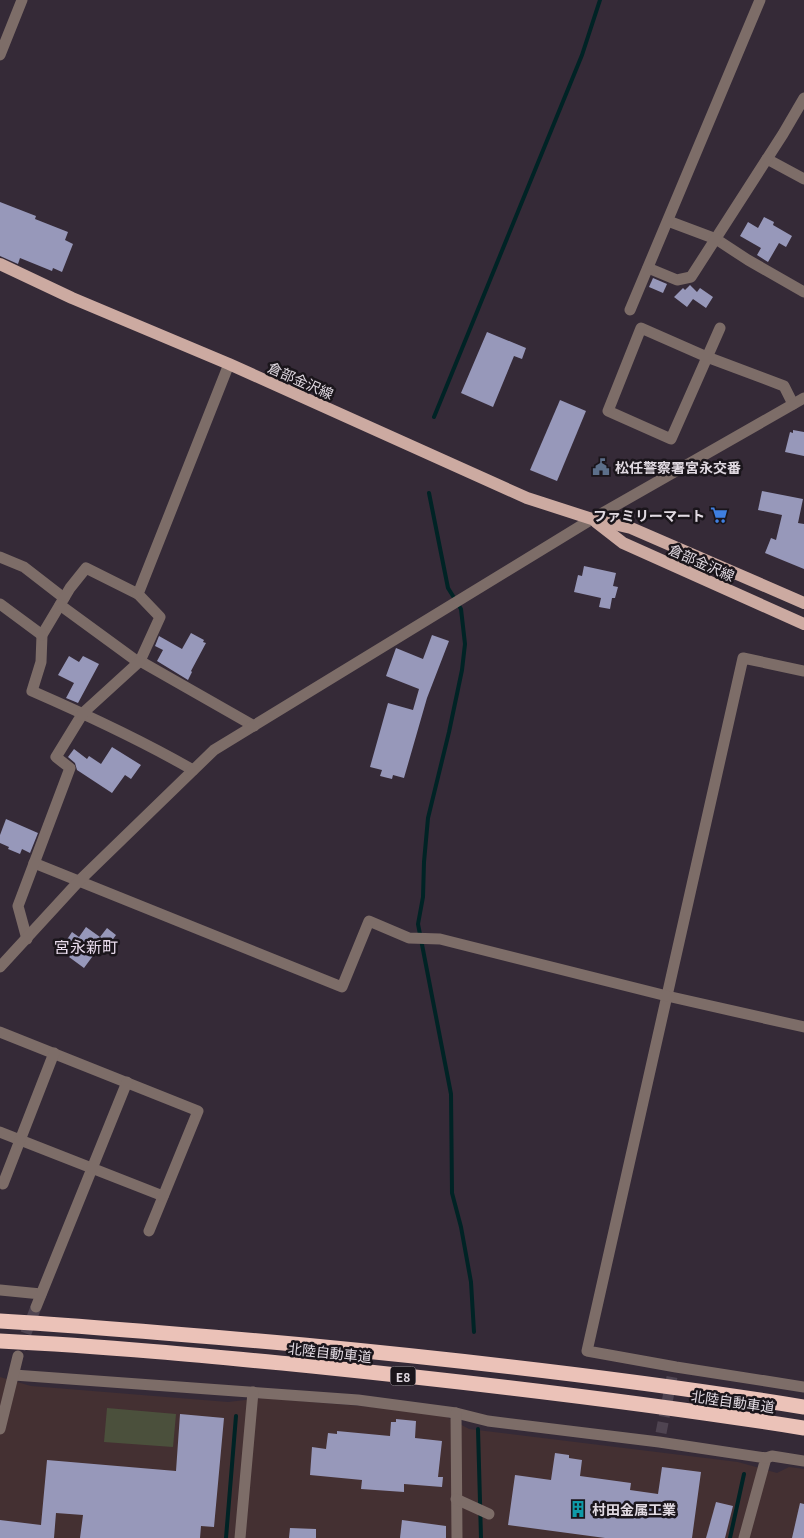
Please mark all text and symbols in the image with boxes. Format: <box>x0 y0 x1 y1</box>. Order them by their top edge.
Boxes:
street label: 倉部金沢線 <box>265 357 337 403</box>
public building icon: 松任警察署宮永交番 <box>591 457 611 477</box>
place label: 松任警察署宮永交番 <box>615 457 741 477</box>
place label: ファミリーマート <box>593 505 705 525</box>
supermarket icon: ファミリーマート <box>709 505 729 525</box>
street label: 倉部金沢線 <box>666 539 738 585</box>
district label: 宮永新町 <box>54 934 118 958</box>
street label: 北陸自動車道 <box>287 1338 373 1366</box>
road number: E8 <box>390 1366 416 1385</box>
street label: 北陸自動車道 <box>690 1385 776 1417</box>
building icon: 村田金属工業 <box>568 1499 588 1519</box>
place label: 村田金属工業 <box>592 1499 676 1519</box>

